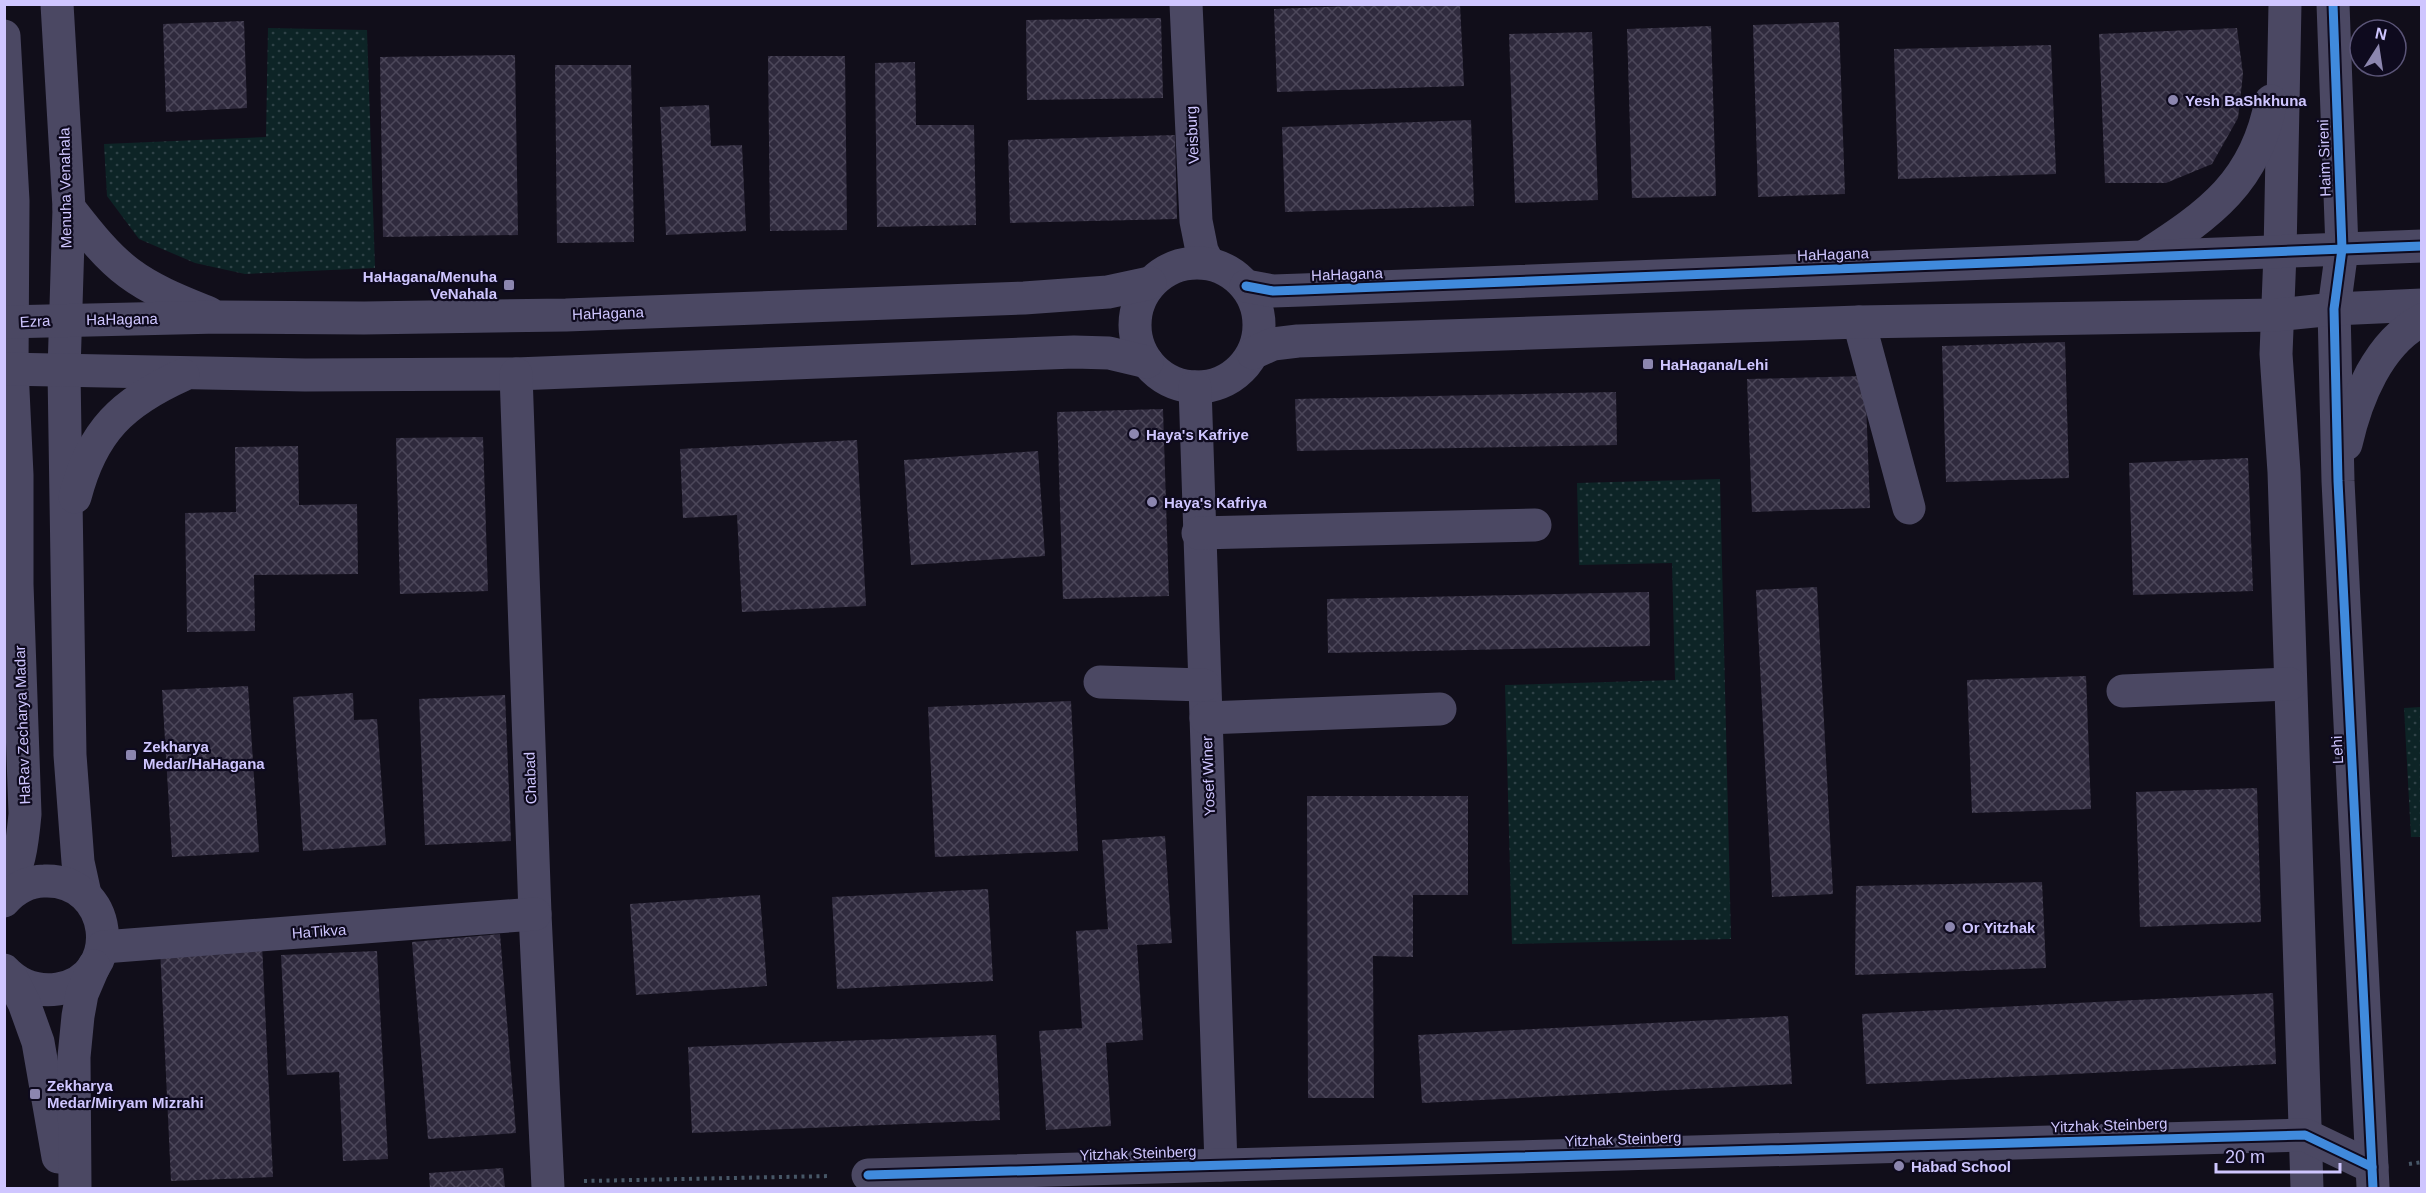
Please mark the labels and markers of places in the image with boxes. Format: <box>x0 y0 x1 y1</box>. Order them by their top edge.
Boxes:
place label: Yesh BaShkhuna <box>2185 92 2307 109</box>
marker: Yesh BaShkhuna <box>2166 93 2180 107</box>
place label: HaHagana/Menuha VeNahala <box>363 268 498 302</box>
marker: HaHagana/Menuha VeNahala <box>502 278 516 292</box>
place label: HaHagana/Lehi <box>1660 356 1768 373</box>
marker: HaHagana/Lehi <box>1641 357 1655 371</box>
place label: Haya's Kafriye <box>1146 426 1249 443</box>
marker: Haya's Kafriye <box>1127 427 1141 441</box>
place label: Haya's Kafriya <box>1164 494 1267 511</box>
marker: Haya's Kafriya <box>1145 495 1159 509</box>
place label: Zekharya Medar/HaHagana <box>143 738 265 772</box>
marker: Zekharya Medar/HaHagana <box>124 748 138 762</box>
place label: Or Yitzhak <box>1962 919 2036 936</box>
marker: Or Yitzhak <box>1943 920 1957 934</box>
place label: Zekharya Medar/Miryam Mizrahi <box>47 1077 204 1111</box>
marker: Zekharya Medar/Miryam Mizrahi <box>28 1087 42 1101</box>
place label: Habad School <box>1911 1158 2011 1175</box>
marker: Habad School <box>1892 1159 1906 1173</box>

